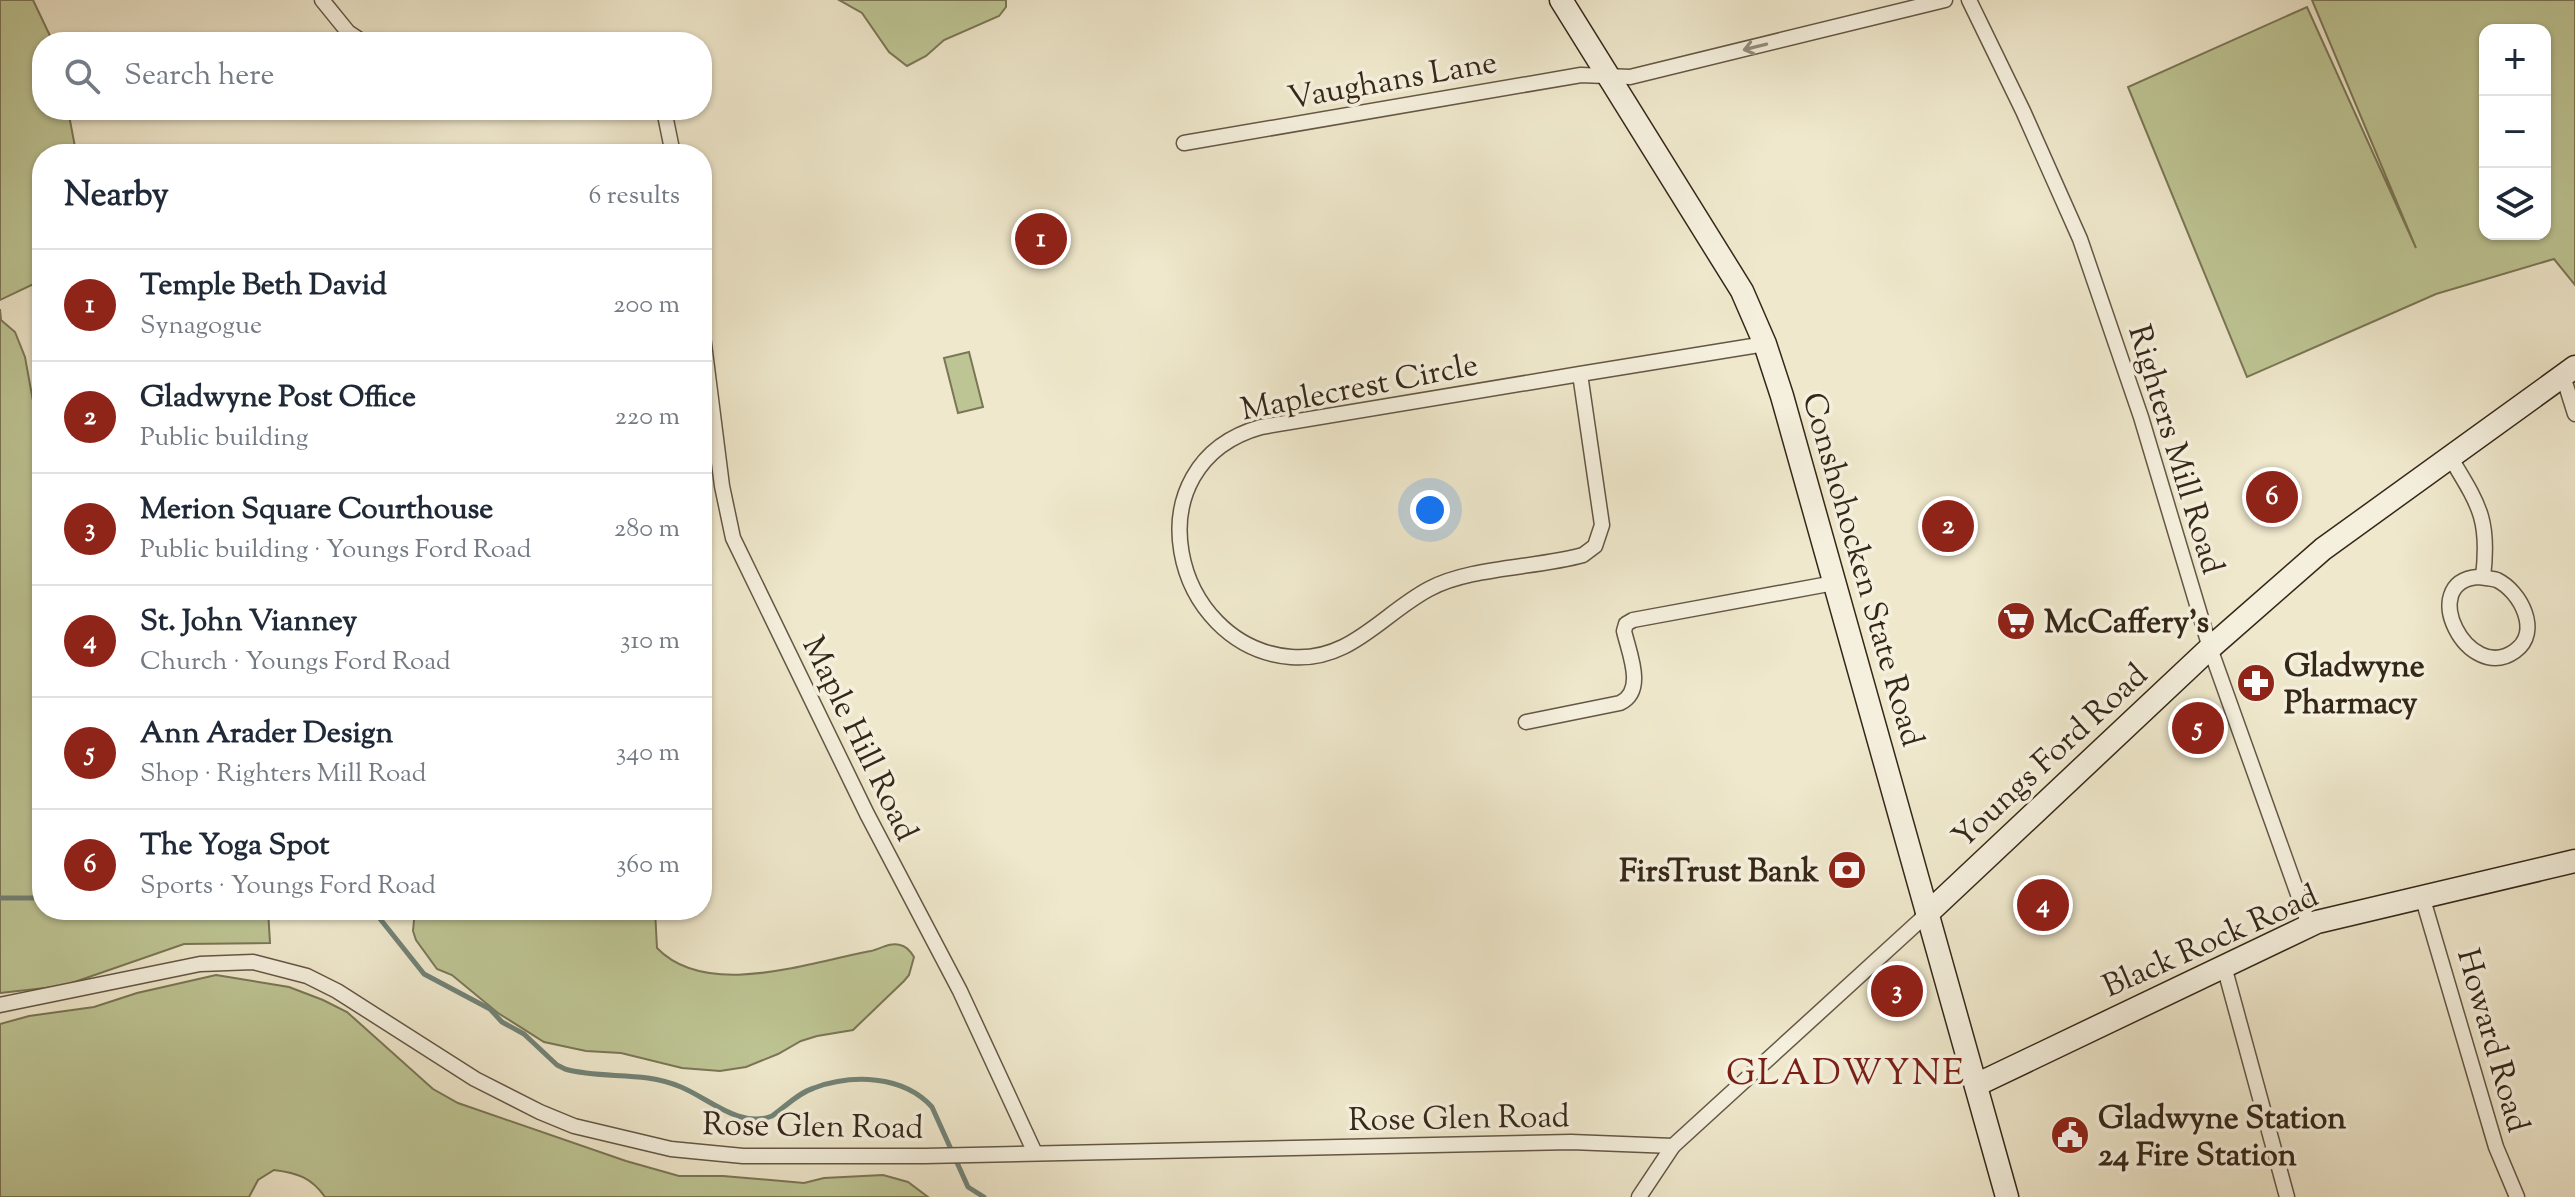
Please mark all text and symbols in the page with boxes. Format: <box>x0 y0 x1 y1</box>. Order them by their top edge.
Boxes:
map controls <box>2479 24 2551 240</box>
button: + <box>2479 24 2551 96</box>
search box <box>32 32 712 120</box>
one-way arrow <box>1742 40 1768 55</box>
street label: Vaughans Lane <box>1284 41 1501 123</box>
icon: search <box>60 54 104 98</box>
text: Search here <box>124 55 274 98</box>
button: − <box>2479 96 2551 168</box>
button: layers <box>2479 168 2551 240</box>
text: Nearby <box>64 172 169 221</box>
text: 6 results <box>588 178 680 215</box>
pin: 1 <box>1015 209 1067 269</box>
text: Temple Beth David <box>140 265 387 308</box>
text: 1 <box>86 287 94 324</box>
text: 200 m <box>613 287 680 324</box>
text: Synagogue <box>140 308 262 345</box>
street label: Righters Mill Road <box>2114 320 2234 580</box>
street label: Maplecrest Circle <box>1237 343 1482 434</box>
text: Gladwyne Post Office <box>140 377 416 420</box>
street label: Conshohocken State Road <box>1788 387 1934 752</box>
text: 2 <box>84 399 96 436</box>
text: 220 m <box>615 399 680 436</box>
text: Public building <box>140 420 308 457</box>
pin: 6 <box>2246 467 2298 527</box>
text: Merion Square Courthouse <box>140 489 493 532</box>
your location <box>1410 490 1450 530</box>
pin: 2 <box>1922 496 1974 556</box>
text: 3 <box>85 511 95 548</box>
text: 280 m <box>614 511 680 548</box>
text: Public building · Youngs Ford Road <box>140 532 531 569</box>
supermarket icon: McCaffery's <box>1995 600 2037 642</box>
text: St. John Vianney <box>140 601 357 644</box>
place label: McCaffery's <box>2044 601 2209 647</box>
text: 4 <box>83 623 97 660</box>
text: 310 m <box>620 623 680 660</box>
street label: Maple Hill Road <box>789 629 928 850</box>
text: Church · Youngs Ford Road <box>140 644 451 681</box>
place label: Gladwyne Pharmacy <box>2284 645 2425 728</box>
street label: Youngs Ford Road <box>1943 654 2159 860</box>
pharmacy icon: Gladwyne Pharmacy <box>2235 662 2277 704</box>
pin: 5 <box>2172 698 2224 758</box>
text: Ann Arader Design <box>140 713 393 756</box>
text: 5 <box>86 735 94 772</box>
text: 340 m <box>616 735 680 772</box>
text: Shop · Righters Mill Road <box>140 756 426 793</box>
text: The Yoga Spot <box>140 825 330 868</box>
text: 6 <box>84 847 96 884</box>
text: 360 m <box>616 847 680 884</box>
bank icon: FirsTrust Bank <box>1826 849 1868 891</box>
place label: FirsTrust Bank <box>1619 850 1820 896</box>
text: Sports · Youngs Ford Road <box>140 868 436 905</box>
pin: 4 <box>2017 875 2069 935</box>
street label: Black Rock Road <box>2096 875 2326 1011</box>
street label: Howard Road <box>2443 944 2539 1138</box>
pin: 3 <box>1871 961 1923 1021</box>
district label: GLADWYNE <box>1726 1049 1966 1101</box>
street label: Rose Glen Road <box>1348 1095 1570 1145</box>
place label: Gladwyne Station 24 Fire Station <box>2098 1097 2346 1180</box>
street label: Rose Glen Road <box>702 1103 924 1153</box>
public building icon: Gladwyne Station 24 Fire Station <box>2049 1114 2091 1156</box>

